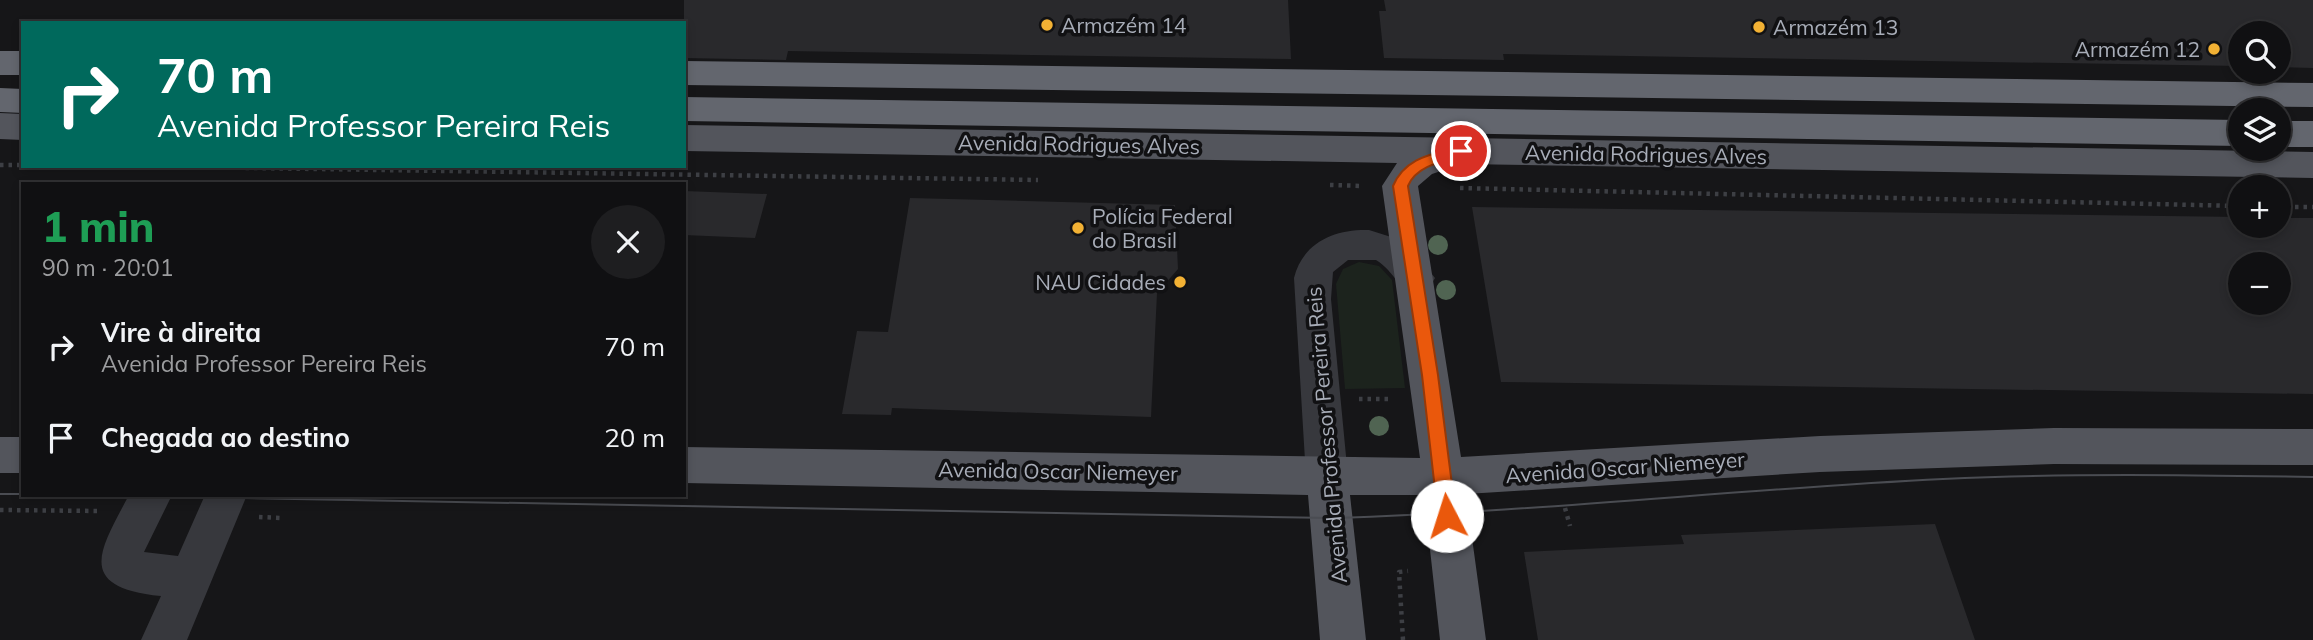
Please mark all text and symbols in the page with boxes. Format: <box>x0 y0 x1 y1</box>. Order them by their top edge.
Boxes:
place label: Armazém 14 <box>1061 12 1187 38</box>
place label: Armazém 13 <box>1773 14 1898 40</box>
marker: Armazém 14 <box>1039 17 1055 33</box>
marker: Armazém 13 <box>1751 19 1767 35</box>
map controls <box>2228 21 2291 315</box>
button: search <box>2228 21 2291 84</box>
place label: Armazém 12 <box>2075 36 2200 62</box>
marker: Armazém 12 <box>2206 41 2222 57</box>
text: 70 m <box>157 44 273 105</box>
icon: right <box>42 49 133 140</box>
button: layers <box>2228 98 2291 161</box>
text: Avenida Professor Pereira Reis <box>157 105 610 145</box>
pin <box>1431 121 1491 181</box>
street label: Avenida Rodrigues Alves <box>958 129 1200 159</box>
icon: arrive <box>1442 132 1480 170</box>
street label: Avenida Rodrigues Alves <box>1525 139 1767 169</box>
button: + <box>2228 175 2291 238</box>
text: 1 min <box>42 200 155 253</box>
place label: Polícia Federal do Brasil <box>1092 203 1233 253</box>
button: close <box>591 205 665 279</box>
marker: Polícia Federal do Brasil <box>1070 220 1086 236</box>
button: − <box>2228 252 2291 315</box>
text: 90 m · 20:01 <box>42 253 174 282</box>
place label: NAU Cidades <box>1035 269 1166 295</box>
marker: NAU Cidades <box>1172 274 1188 290</box>
street label: Avenida Professor Pereira Reis <box>1300 286 1352 584</box>
text: Vire à direita <box>101 316 261 349</box>
icon: right <box>42 328 80 366</box>
text: 70 m <box>604 330 665 363</box>
text: Avenida Professor Pereira Reis <box>101 349 427 378</box>
icon: arrive <box>42 419 80 457</box>
text: Chegada ao destino <box>101 421 350 454</box>
text: 20 m <box>604 421 665 454</box>
street label: Avenida Oscar Niemeyer <box>1504 446 1746 488</box>
street label: Avenida Oscar Niemeyer <box>938 456 1178 486</box>
position arrow <box>1410 479 1484 553</box>

